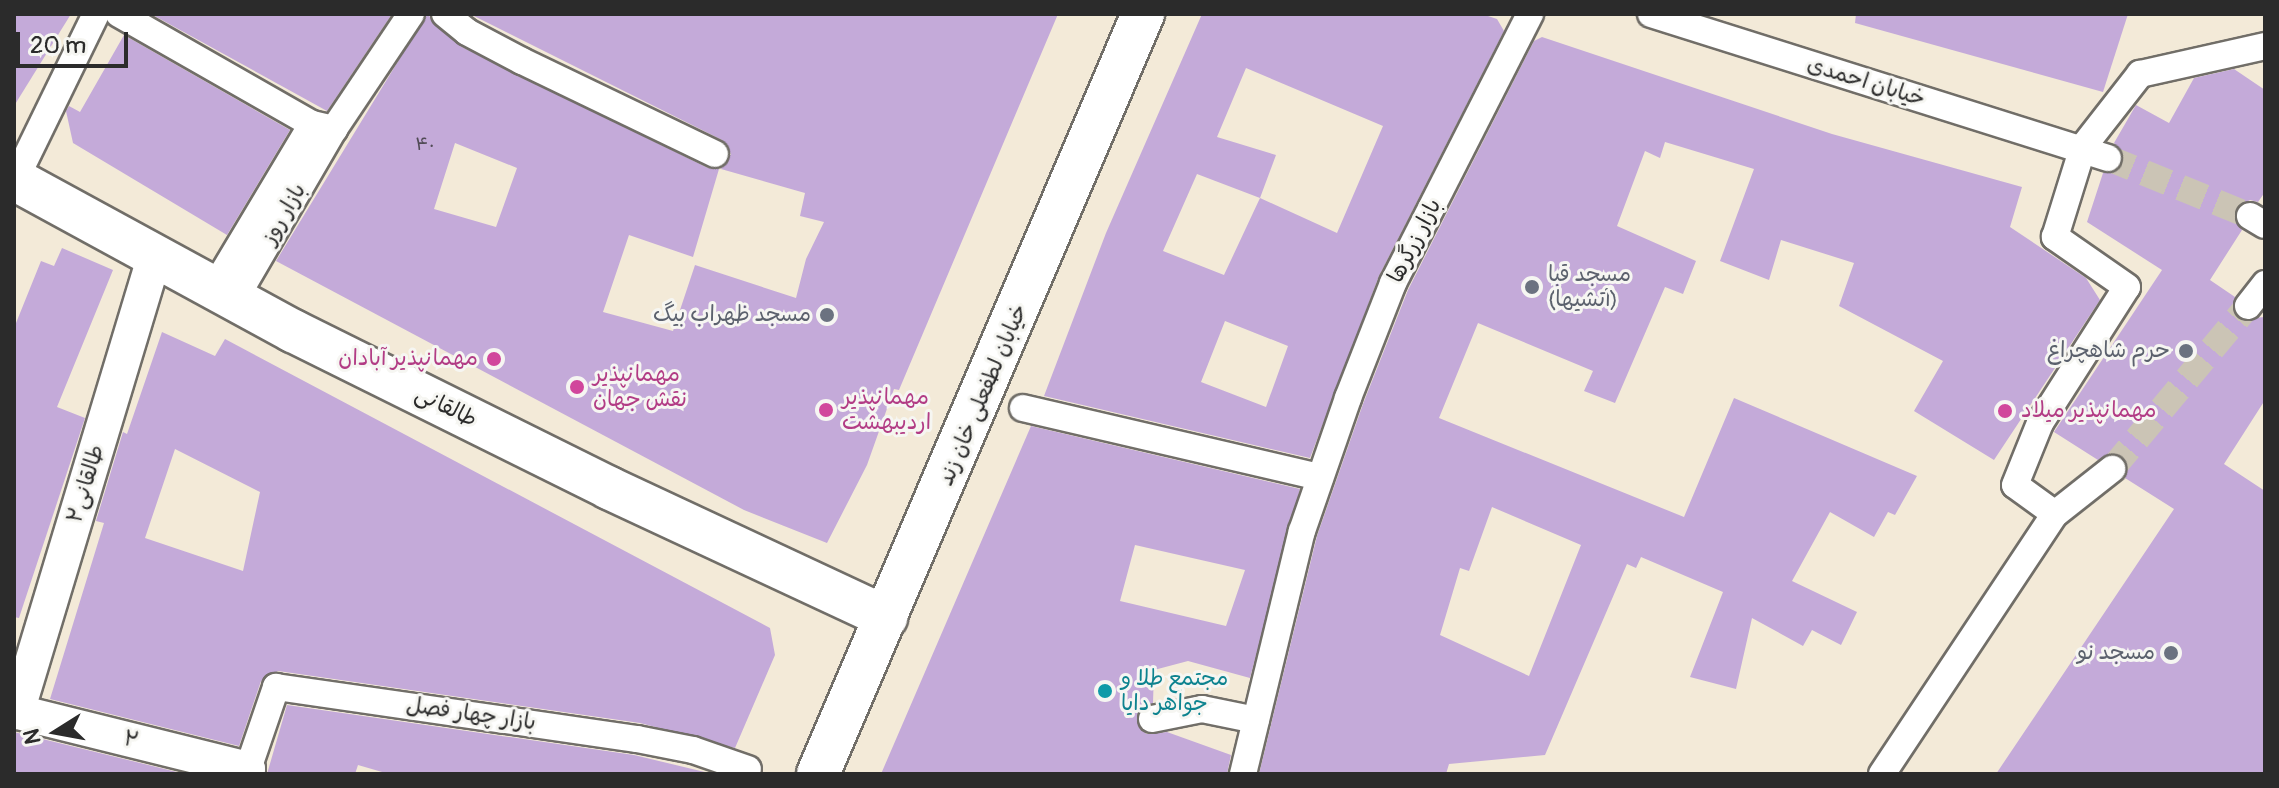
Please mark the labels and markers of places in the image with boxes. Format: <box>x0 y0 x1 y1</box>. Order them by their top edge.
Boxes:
place label: مسجد قبا (آتشیها) <box>1548 261 1631 312</box>
marker: مسجد قبا (آتشیها) <box>1523 278 1541 296</box>
place label: مسجد ظهراب بیگ <box>653 302 811 328</box>
marker: مسجد ظهراب بیگ <box>818 306 836 324</box>
place label: حرم شاهچراغ <box>2047 338 2170 364</box>
marker: حرم شاهچراغ <box>2177 342 2195 360</box>
place label: مهمانپذیر آبادان <box>338 346 478 372</box>
marker: مهمانپذیر آبادان <box>485 350 503 368</box>
place label: مهمانپذیر نقش جهان <box>593 361 687 412</box>
marker: مهمانپذیر نقش جهان <box>568 378 586 396</box>
place label: مهمانپذیر اردیبهشت <box>842 384 931 436</box>
place label: مهمانپذیر میلاد <box>2021 398 2156 424</box>
marker: مهمانپذیر اردیبهشت <box>817 401 835 419</box>
marker: مهمانپذیر میلاد <box>1996 402 2014 420</box>
place label: مسجد نو <box>2077 640 2155 666</box>
marker: مسجد نو <box>2162 644 2180 662</box>
place label: مجتمع طلا و جواهر دایا <box>1121 665 1228 716</box>
marker: مجتمع طلا و جواهر دایا <box>1096 682 1114 700</box>

